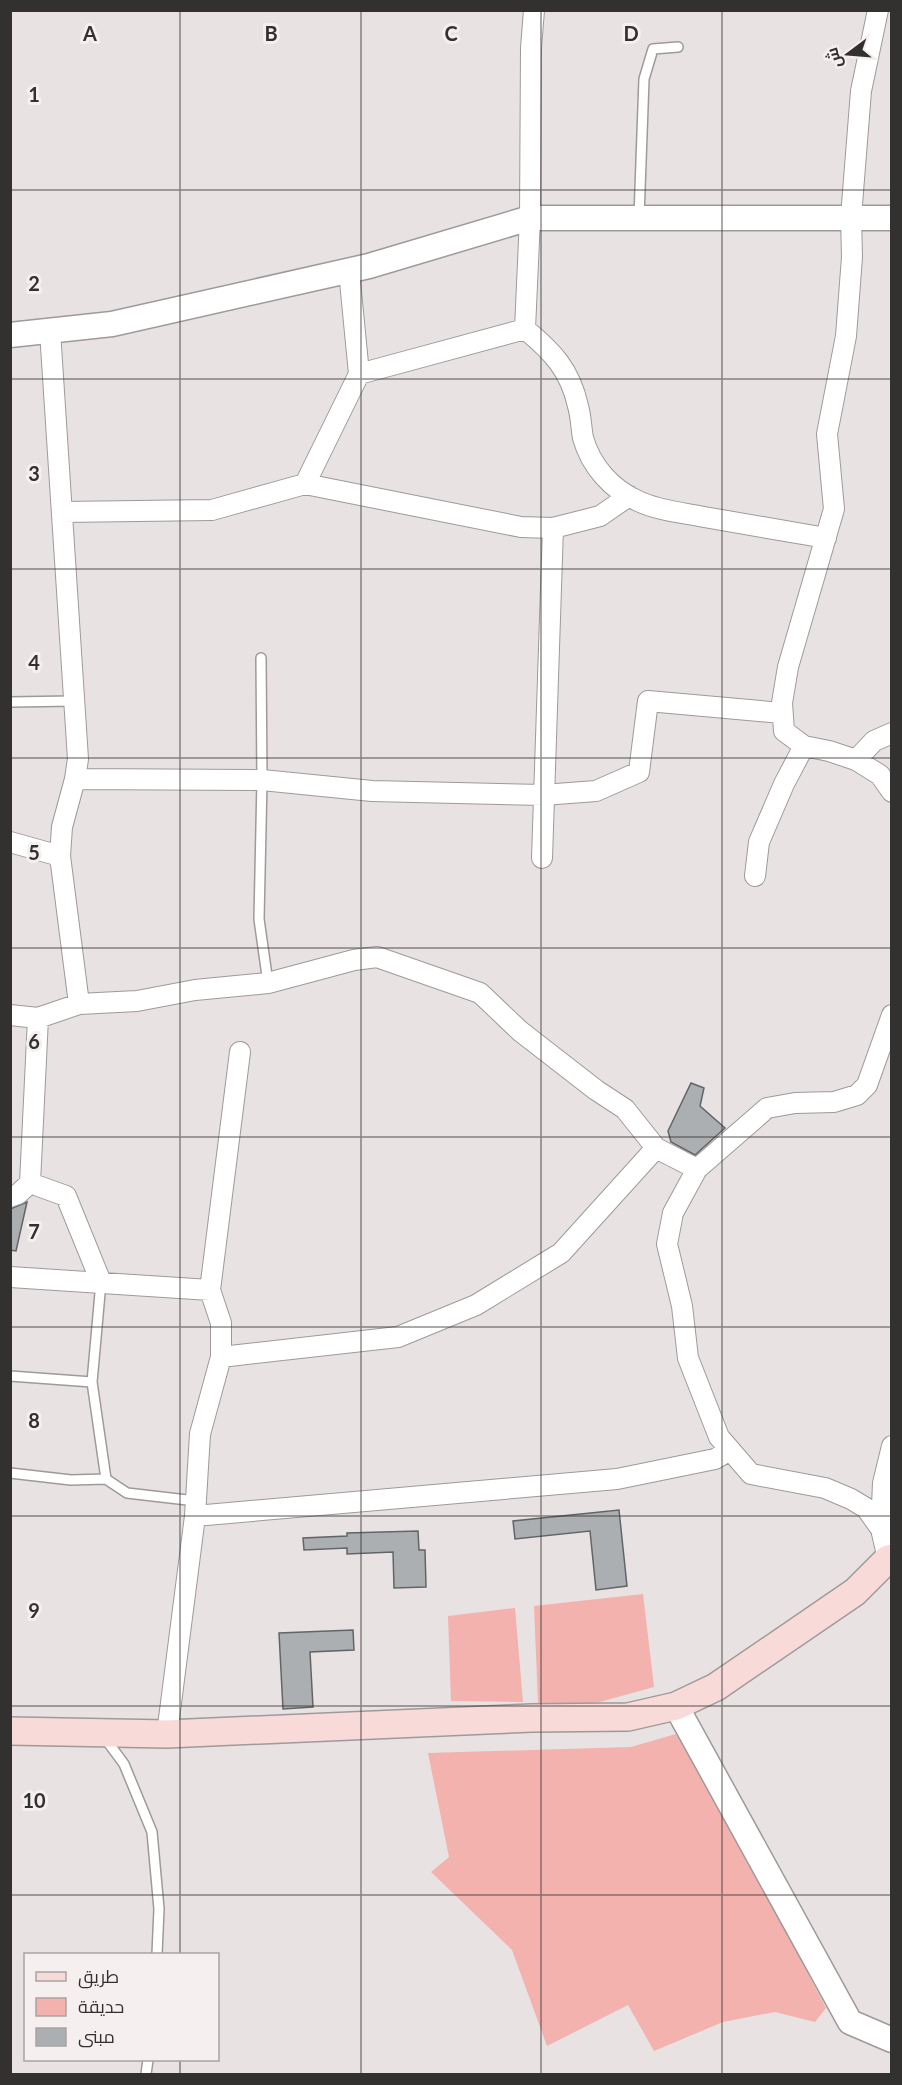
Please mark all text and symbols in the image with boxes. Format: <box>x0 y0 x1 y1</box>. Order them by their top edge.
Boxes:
text: A <box>82 21 97 45</box>
text: B <box>264 21 278 45</box>
text: C <box>444 21 458 45</box>
text: D <box>623 21 639 45</box>
north arrow <box>818 24 878 84</box>
text: ش <box>821 46 846 71</box>
text: 1 <box>28 82 40 106</box>
text: 2 <box>28 271 40 295</box>
text: 3 <box>28 461 40 485</box>
text: 4 <box>28 650 40 674</box>
text: 5 <box>28 840 40 864</box>
text: 6 <box>28 1029 40 1053</box>
text: 7 <box>28 1219 40 1243</box>
text: 8 <box>28 1408 40 1432</box>
text: 9 <box>28 1598 40 1622</box>
text: 10 <box>22 1788 46 1812</box>
legend <box>24 1953 219 2061</box>
text: طريق <box>78 1965 119 1989</box>
text: حديقة <box>78 1995 124 2017</box>
text: مبنى <box>78 2025 115 2048</box>

